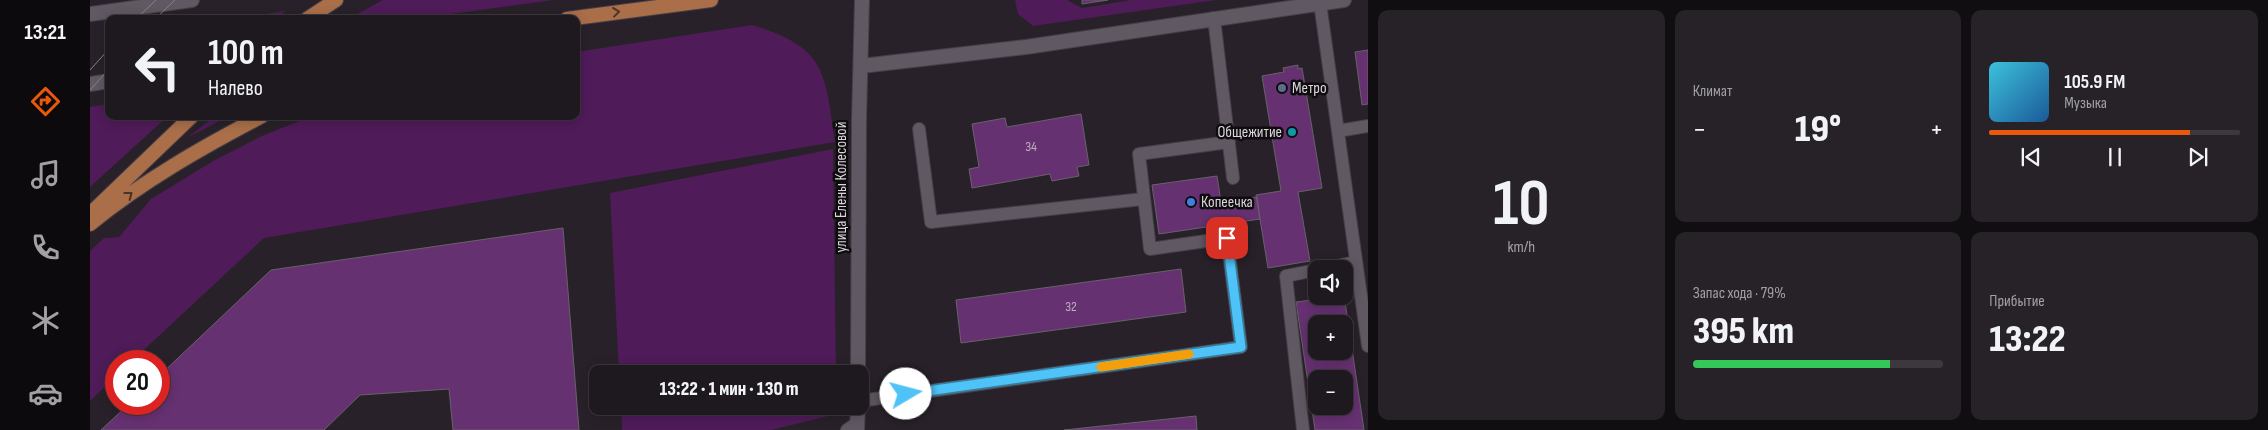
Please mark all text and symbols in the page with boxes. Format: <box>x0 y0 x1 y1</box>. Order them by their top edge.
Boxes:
one-way arrow <box>611 8 620 18</box>
text: 13:21 <box>24 19 66 46</box>
text: 100 m <box>208 32 284 75</box>
icon: left <box>125 35 190 100</box>
text: 105.9 FM <box>2064 71 2125 94</box>
text: Налево <box>208 75 263 102</box>
place label: Метро <box>1292 79 1327 98</box>
marker: Метро <box>1276 82 1288 94</box>
text: Климат <box>1693 82 1732 101</box>
icon: directions <box>28 84 63 119</box>
text: Музыка <box>2064 94 2107 113</box>
text: 19° <box>1795 107 1841 152</box>
text: − <box>1693 113 1706 146</box>
text: + <box>1930 113 1943 146</box>
street label: улица Елены Колесовой <box>832 122 851 252</box>
place label: Общежитие <box>1217 123 1282 142</box>
marker: Общежитие <box>1286 126 1298 138</box>
house number: 34 <box>1025 138 1037 155</box>
icon: previous <box>2017 143 2045 171</box>
icon: pause <box>2101 143 2129 171</box>
icon: next <box>2184 143 2212 171</box>
icon: music <box>28 157 63 192</box>
text: 10 <box>1493 166 1550 244</box>
one-way arrow <box>123 192 132 200</box>
place label: Копеечка <box>1201 193 1253 212</box>
marker: Копеечка <box>1185 196 1197 208</box>
pin <box>1206 217 1248 259</box>
icon: arrive <box>1213 224 1241 252</box>
icon: phone <box>28 230 63 265</box>
text: km/h <box>1507 238 1535 257</box>
map controls <box>1308 260 1353 415</box>
button: sound <box>1308 260 1353 305</box>
text: Запас хода · 79% <box>1693 284 1786 303</box>
text: Прибытие <box>1989 292 2045 311</box>
house number: 32 <box>1065 298 1077 315</box>
icon: climate <box>28 303 63 338</box>
text: 395 km <box>1693 309 1794 354</box>
button: + <box>1308 315 1353 360</box>
text: 13:22 <box>1989 317 2066 362</box>
speed limit sign: 20 <box>105 350 170 415</box>
position arrow <box>879 367 931 419</box>
button: − <box>1308 370 1353 415</box>
icon: car <box>28 376 63 411</box>
text: 13:22 · 1 мин · 130 m <box>660 378 798 401</box>

